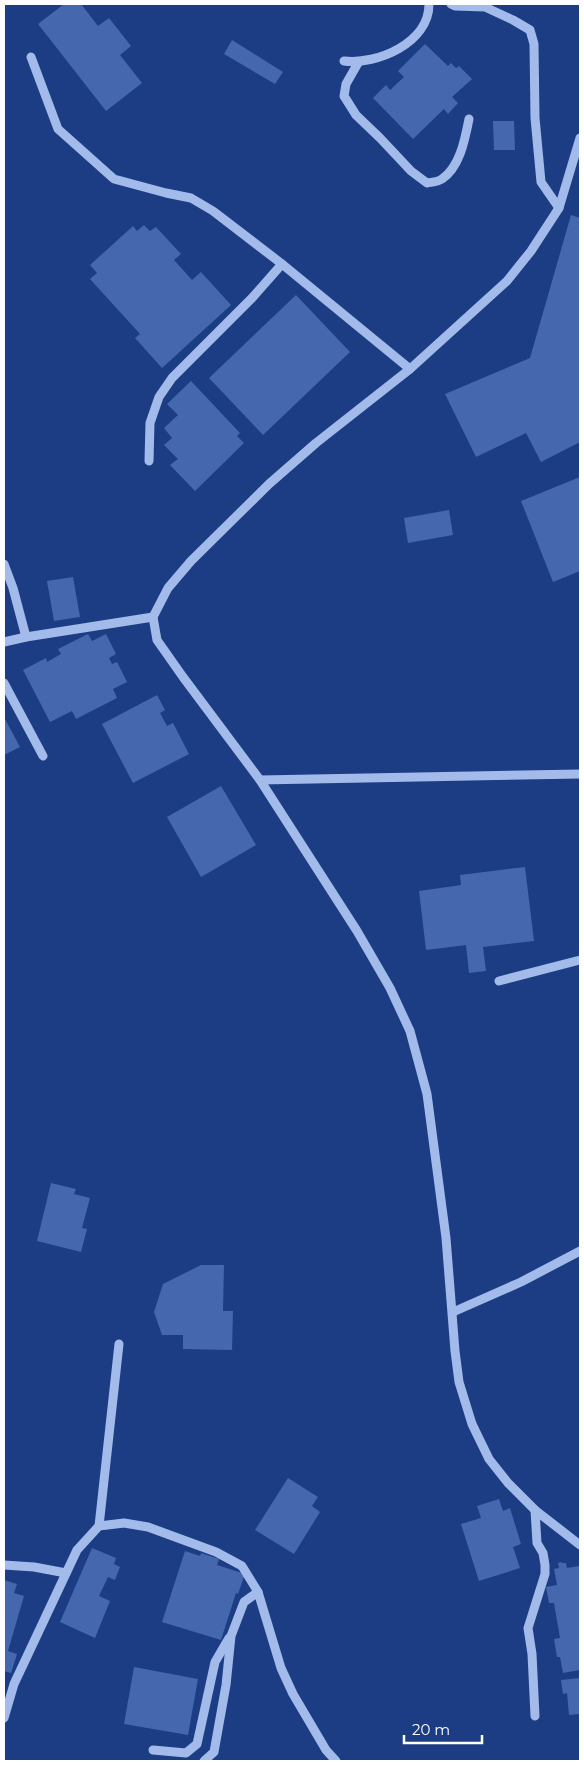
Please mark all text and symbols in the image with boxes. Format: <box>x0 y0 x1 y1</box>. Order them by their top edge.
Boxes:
scale bar <box>404 1712 482 1744</box>
text: 20 m <box>412 1720 450 1739</box>

